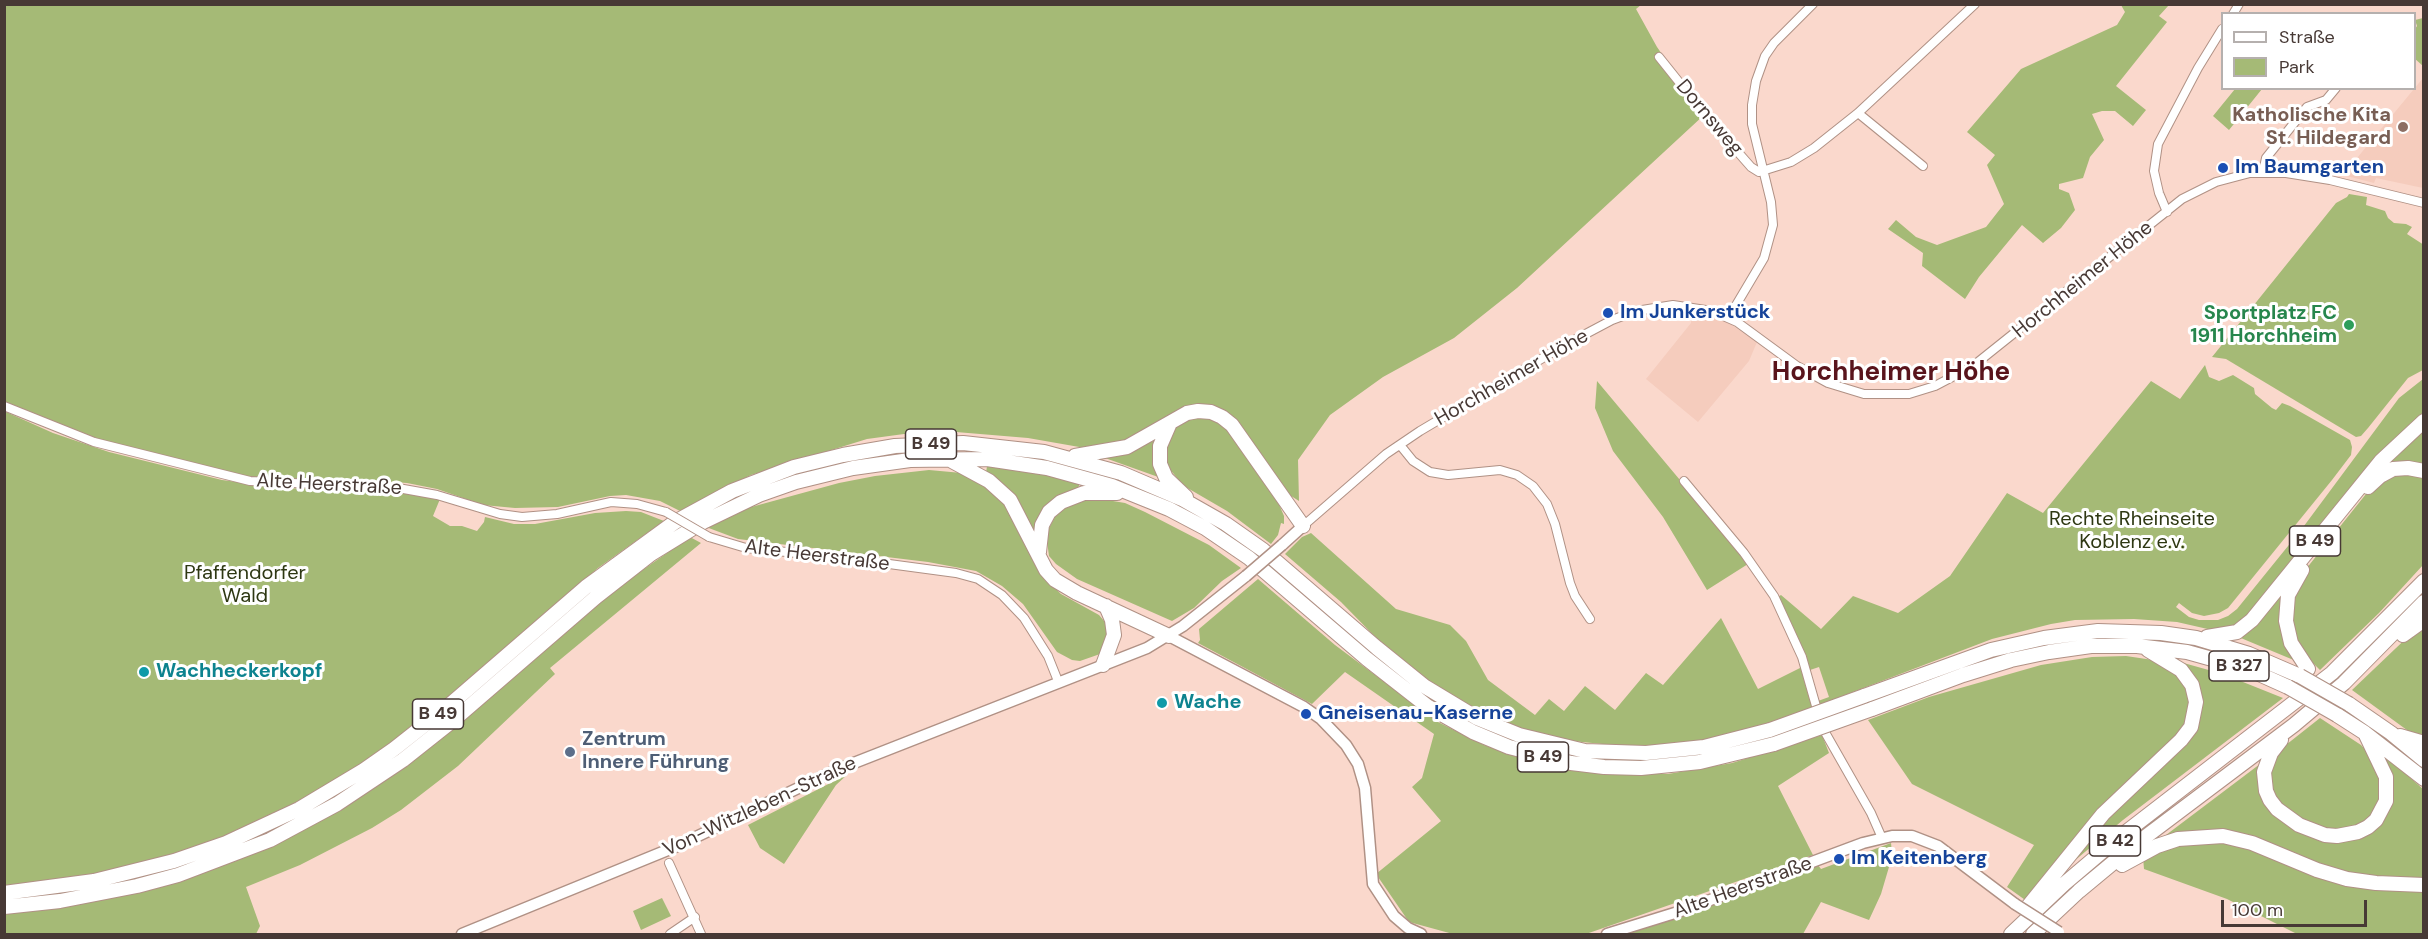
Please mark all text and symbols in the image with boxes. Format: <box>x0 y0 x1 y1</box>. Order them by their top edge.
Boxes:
legend <box>2221 12 2416 90</box>
text: Straße <box>2279 25 2335 49</box>
text: Park <box>2279 55 2315 79</box>
street label: Dornsweg <box>1670 75 1748 161</box>
place label: Katholische Kita St. Hildegard <box>2232 104 2391 151</box>
marker: Katholische Kita St. Hildegard <box>2396 120 2410 134</box>
place label: Im Baumgarten <box>2235 156 2384 180</box>
marker: Im Baumgarten <box>2216 161 2230 175</box>
street label: Horchheimer Höhe <box>2008 216 2158 344</box>
place label: Im Junkerstück <box>1620 301 1770 325</box>
place label: Sportplatz FC 1911 Horchheim <box>2190 302 2337 349</box>
marker: Im Junkerstück <box>1601 306 1615 320</box>
marker: Sportplatz FC 1911 Horchheim <box>2342 318 2356 332</box>
street label: Horchheimer Höhe <box>1431 324 1593 432</box>
district label: Horchheimer Höhe <box>1772 357 2010 389</box>
road number: B 49 <box>906 429 956 459</box>
street label: Alte Heerstraße <box>256 469 402 501</box>
park label: Rechte Rheinseite Koblenz e.v. <box>2049 508 2215 555</box>
road number: B 49 <box>2290 526 2340 556</box>
street label: Alte Heerstraße <box>743 535 891 577</box>
park label: Pfaffendorfer Wald <box>184 562 306 609</box>
road number: B 327 <box>2209 651 2269 681</box>
place label: Wachheckerkopf <box>156 660 322 684</box>
marker: Wachheckerkopf <box>137 665 151 679</box>
place label: Wache <box>1174 691 1241 715</box>
marker: Wache <box>1155 696 1169 710</box>
road number: B 49 <box>412 699 464 729</box>
place label: Gneisenau-Kaserne <box>1318 702 1513 726</box>
marker: Gneisenau-Kaserne <box>1299 707 1313 721</box>
place label: Zentrum Innere Führung <box>582 728 729 775</box>
road number: B 49 <box>1518 742 1568 772</box>
marker: Zentrum Innere Führung <box>563 745 577 759</box>
street label: Von-Witzleben-Straße <box>659 752 861 862</box>
road number: B 42 <box>2090 826 2140 856</box>
place label: Im Keitenberg <box>1851 847 1987 871</box>
street label: Alte Heerstraße <box>1670 852 1816 924</box>
marker: Im Keitenberg <box>1832 852 1846 866</box>
scale bar <box>2224 888 2370 926</box>
text: 100 m <box>2232 898 2283 922</box>

